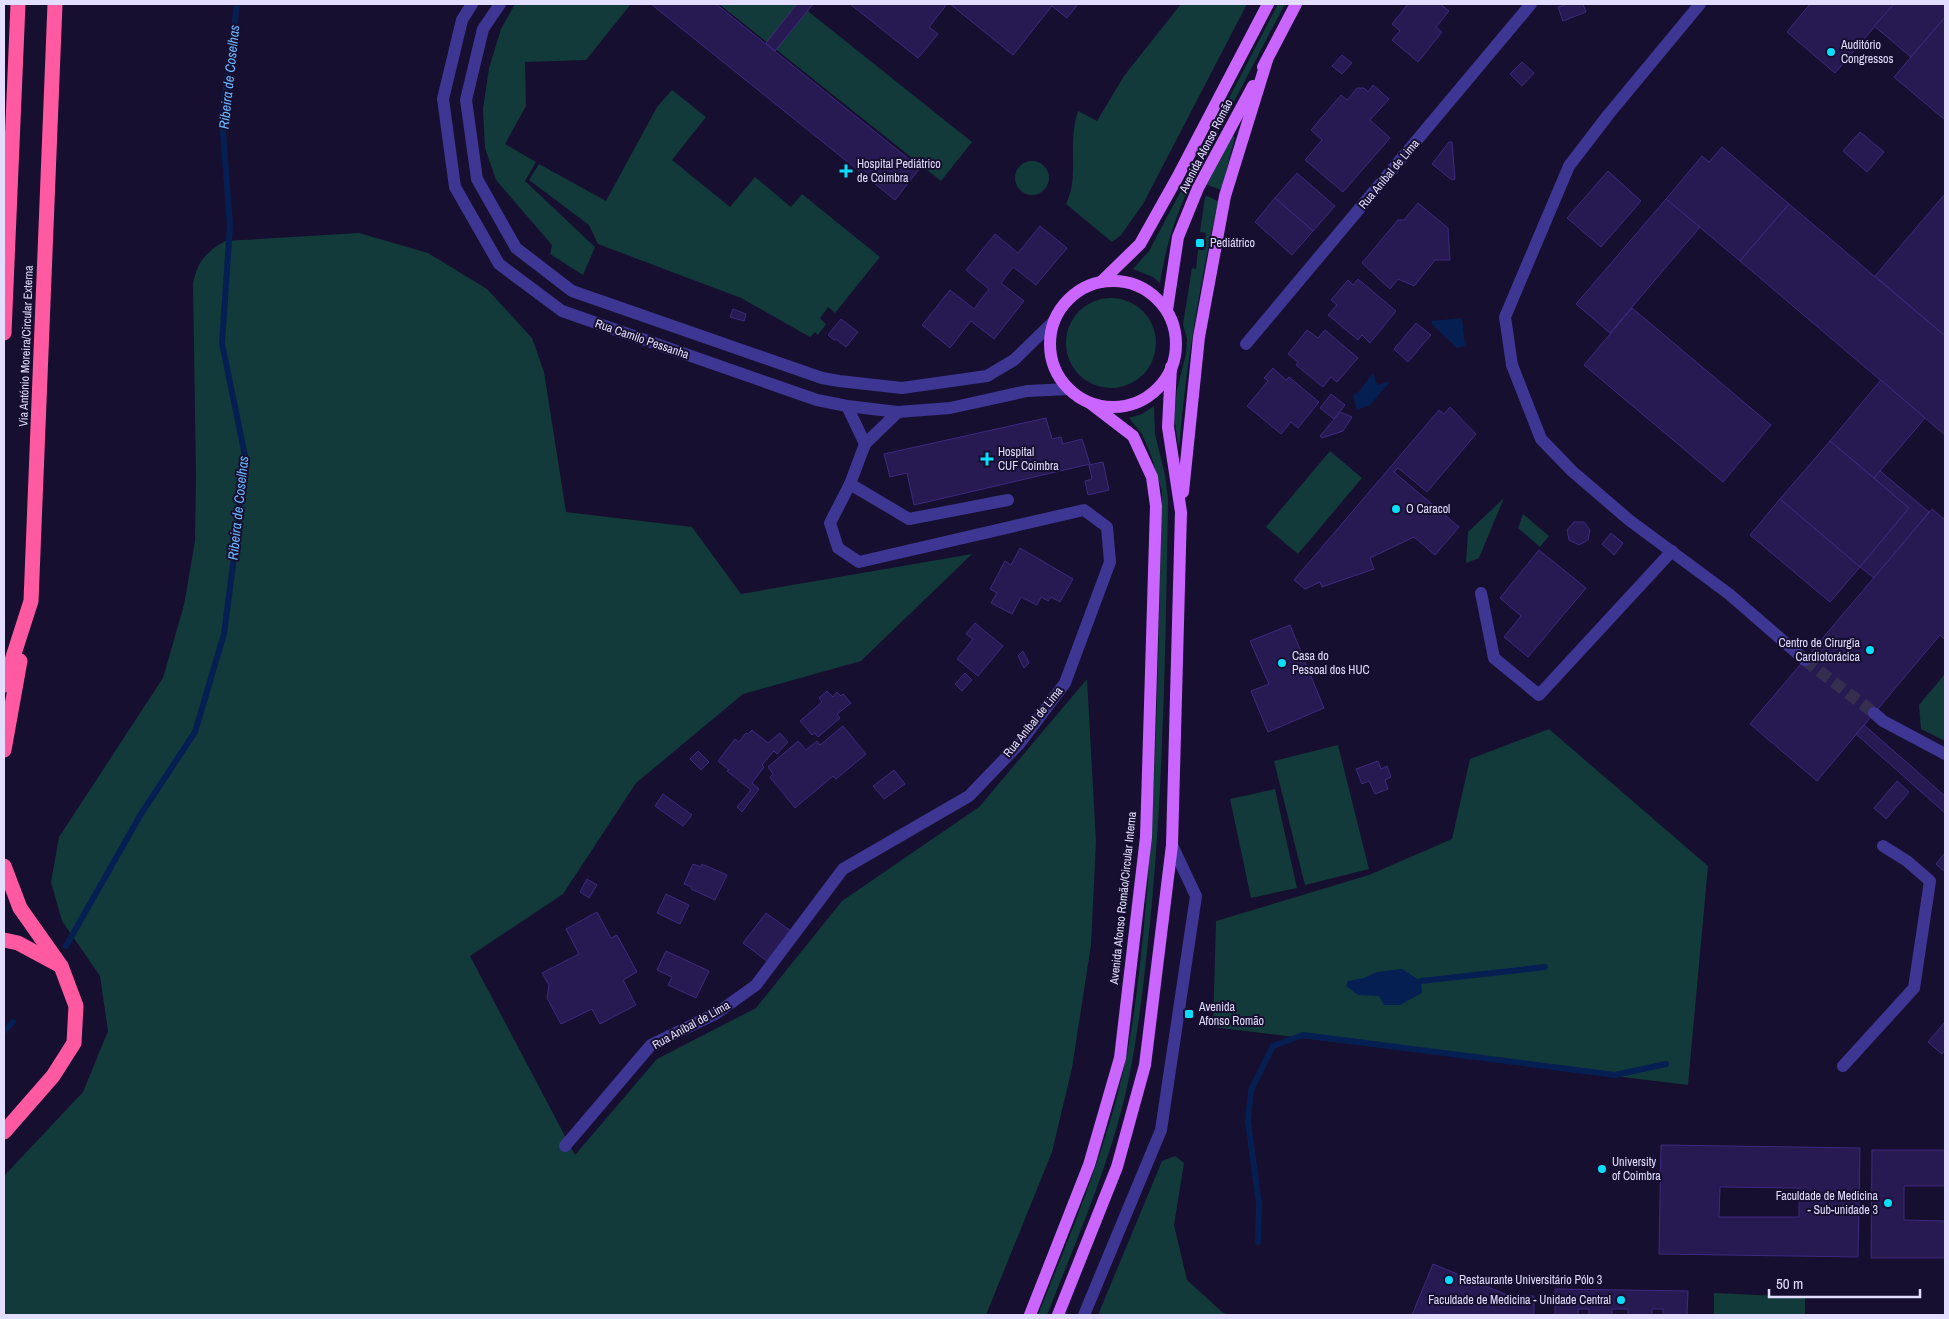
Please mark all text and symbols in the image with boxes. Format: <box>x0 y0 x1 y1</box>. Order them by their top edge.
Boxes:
water label: Ribeira de Coselhas <box>215 24 243 130</box>
place label: Auditório Congressos <box>1840 37 1894 67</box>
marker: Auditório Congressos <box>1825 46 1837 58</box>
street label: Avenida Afonso Romão <box>1175 96 1237 197</box>
street label: Rua Aníbal de Lima <box>1355 135 1423 212</box>
place label: Hospital Pediátrico de Coimbra <box>857 156 941 186</box>
marker: Hospital Pediátrico de Coimbra <box>839 164 853 178</box>
place label: Pediátrico <box>1210 235 1255 251</box>
marker: Pediátrico <box>1194 237 1206 249</box>
street label: Via António Moreira/Circular Externa <box>15 265 37 427</box>
street label: Rua Camilo Pessanha <box>593 315 692 363</box>
place label: Hospital CUF Coimbra <box>998 444 1059 474</box>
marker: Hospital CUF Coimbra <box>980 452 994 466</box>
water label: Ribeira de Coselhas <box>224 455 252 561</box>
place label: O Caracol <box>1406 501 1450 517</box>
marker: O Caracol <box>1390 503 1402 515</box>
place label: Centro de Cirurgia Cardiotorácica <box>1779 635 1861 665</box>
marker: Centro de Cirurgia Cardiotorácica <box>1864 644 1876 656</box>
place label: Casa do Pessoal dos HUC <box>1292 648 1370 678</box>
marker: Casa do Pessoal dos HUC <box>1276 657 1288 669</box>
street label: Rua Aníbal de Lima <box>1000 683 1067 761</box>
street label: Avenida Afonso Romão/Circular Interna <box>1106 810 1140 986</box>
street label: Rua Aníbal de Lima <box>649 997 733 1053</box>
place label: Avenida Afonso Romão <box>1198 999 1264 1029</box>
marker: Avenida Afonso Romão <box>1183 1008 1195 1020</box>
place label: University of Coimbra <box>1612 1154 1661 1184</box>
marker: University of Coimbra <box>1596 1163 1608 1175</box>
place label: Faculdade de Medicina - Sub-unidade 3 <box>1776 1188 1879 1218</box>
marker: Faculdade de Medicina - Sub-unidade 3 <box>1882 1197 1894 1209</box>
scale bar <box>1769 1266 1920 1298</box>
place label: Restaurante Universitário Pólo 3 <box>1459 1272 1602 1288</box>
text: 50 m <box>1776 1273 1803 1294</box>
marker: Restaurante Universitário Pólo 3 <box>1443 1274 1455 1286</box>
place label: Faculdade de Medicina - Unidade Central <box>1428 1292 1611 1308</box>
marker: Faculdade de Medicina - Unidade Central <box>1615 1294 1627 1306</box>

